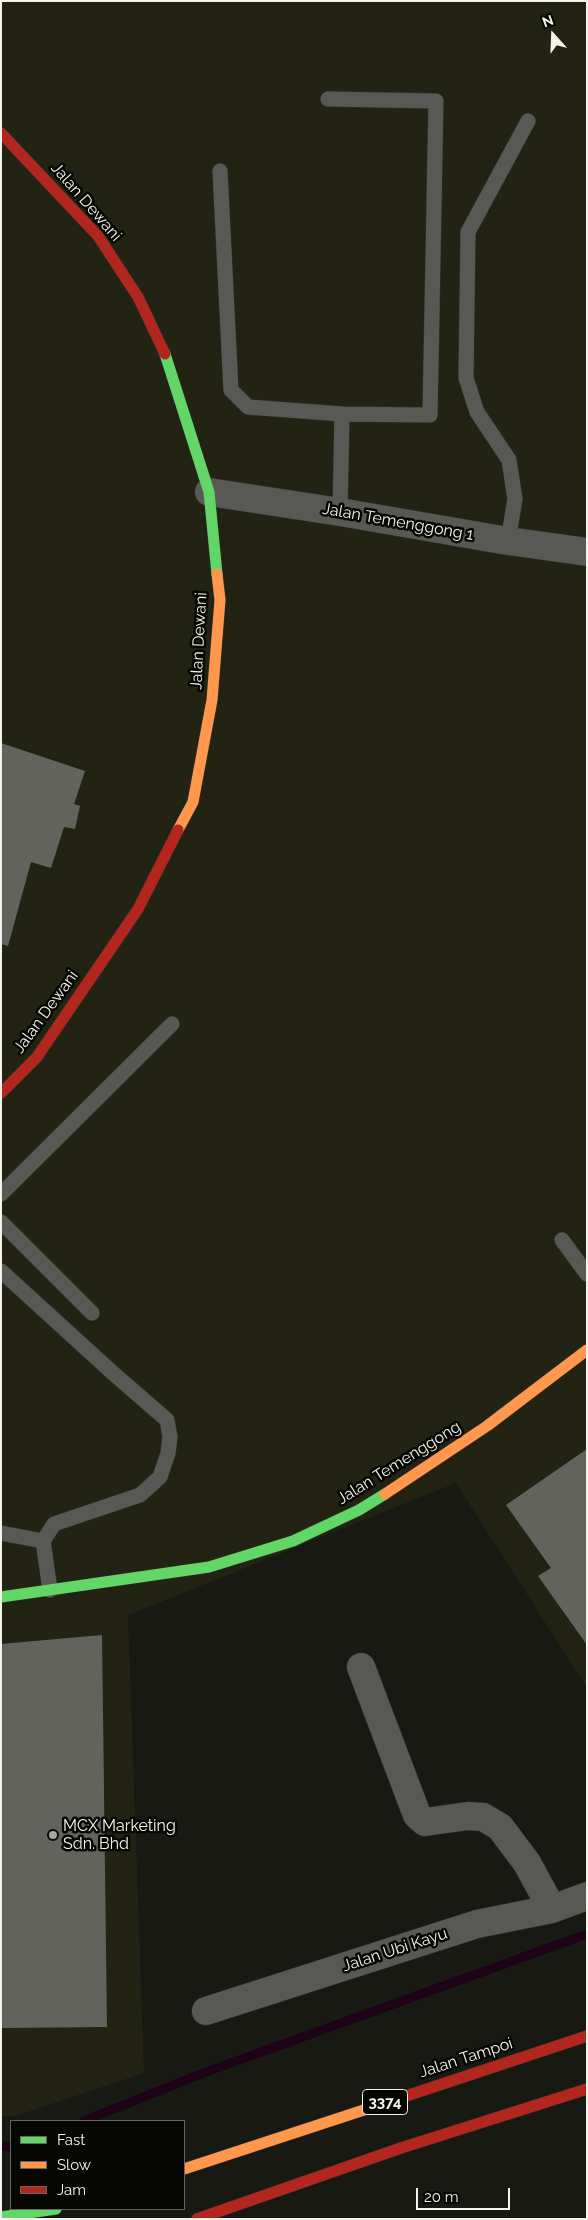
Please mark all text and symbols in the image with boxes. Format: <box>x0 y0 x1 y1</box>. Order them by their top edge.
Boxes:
north arrow <box>528 10 578 60</box>
text: N <box>540 12 556 30</box>
street label: Jalan Dewani <box>47 159 125 245</box>
street label: Jalan Temenggong 1 <box>321 499 475 545</box>
street label: Jalan Dewani <box>187 592 211 690</box>
street label: Jalan Dewani <box>10 967 82 1057</box>
street label: Jalan Temenggong <box>334 1417 464 1509</box>
place label: MCX Marketing Sdn. Bhd <box>63 1816 176 1854</box>
marker: MCX Marketing Sdn. Bhd <box>47 1829 59 1841</box>
street label: Jalan Ubi Kayu <box>340 1924 450 1976</box>
street label: Jalan Tampoi <box>417 2034 515 2082</box>
road number: 3374 <box>362 2090 408 2114</box>
legend <box>10 2120 185 2210</box>
text: Fast <box>57 2131 85 2149</box>
text: Slow <box>57 2156 91 2174</box>
scale bar <box>418 2178 512 2210</box>
text: Jam <box>57 2181 86 2199</box>
text: 20 m <box>424 2188 459 2206</box>

